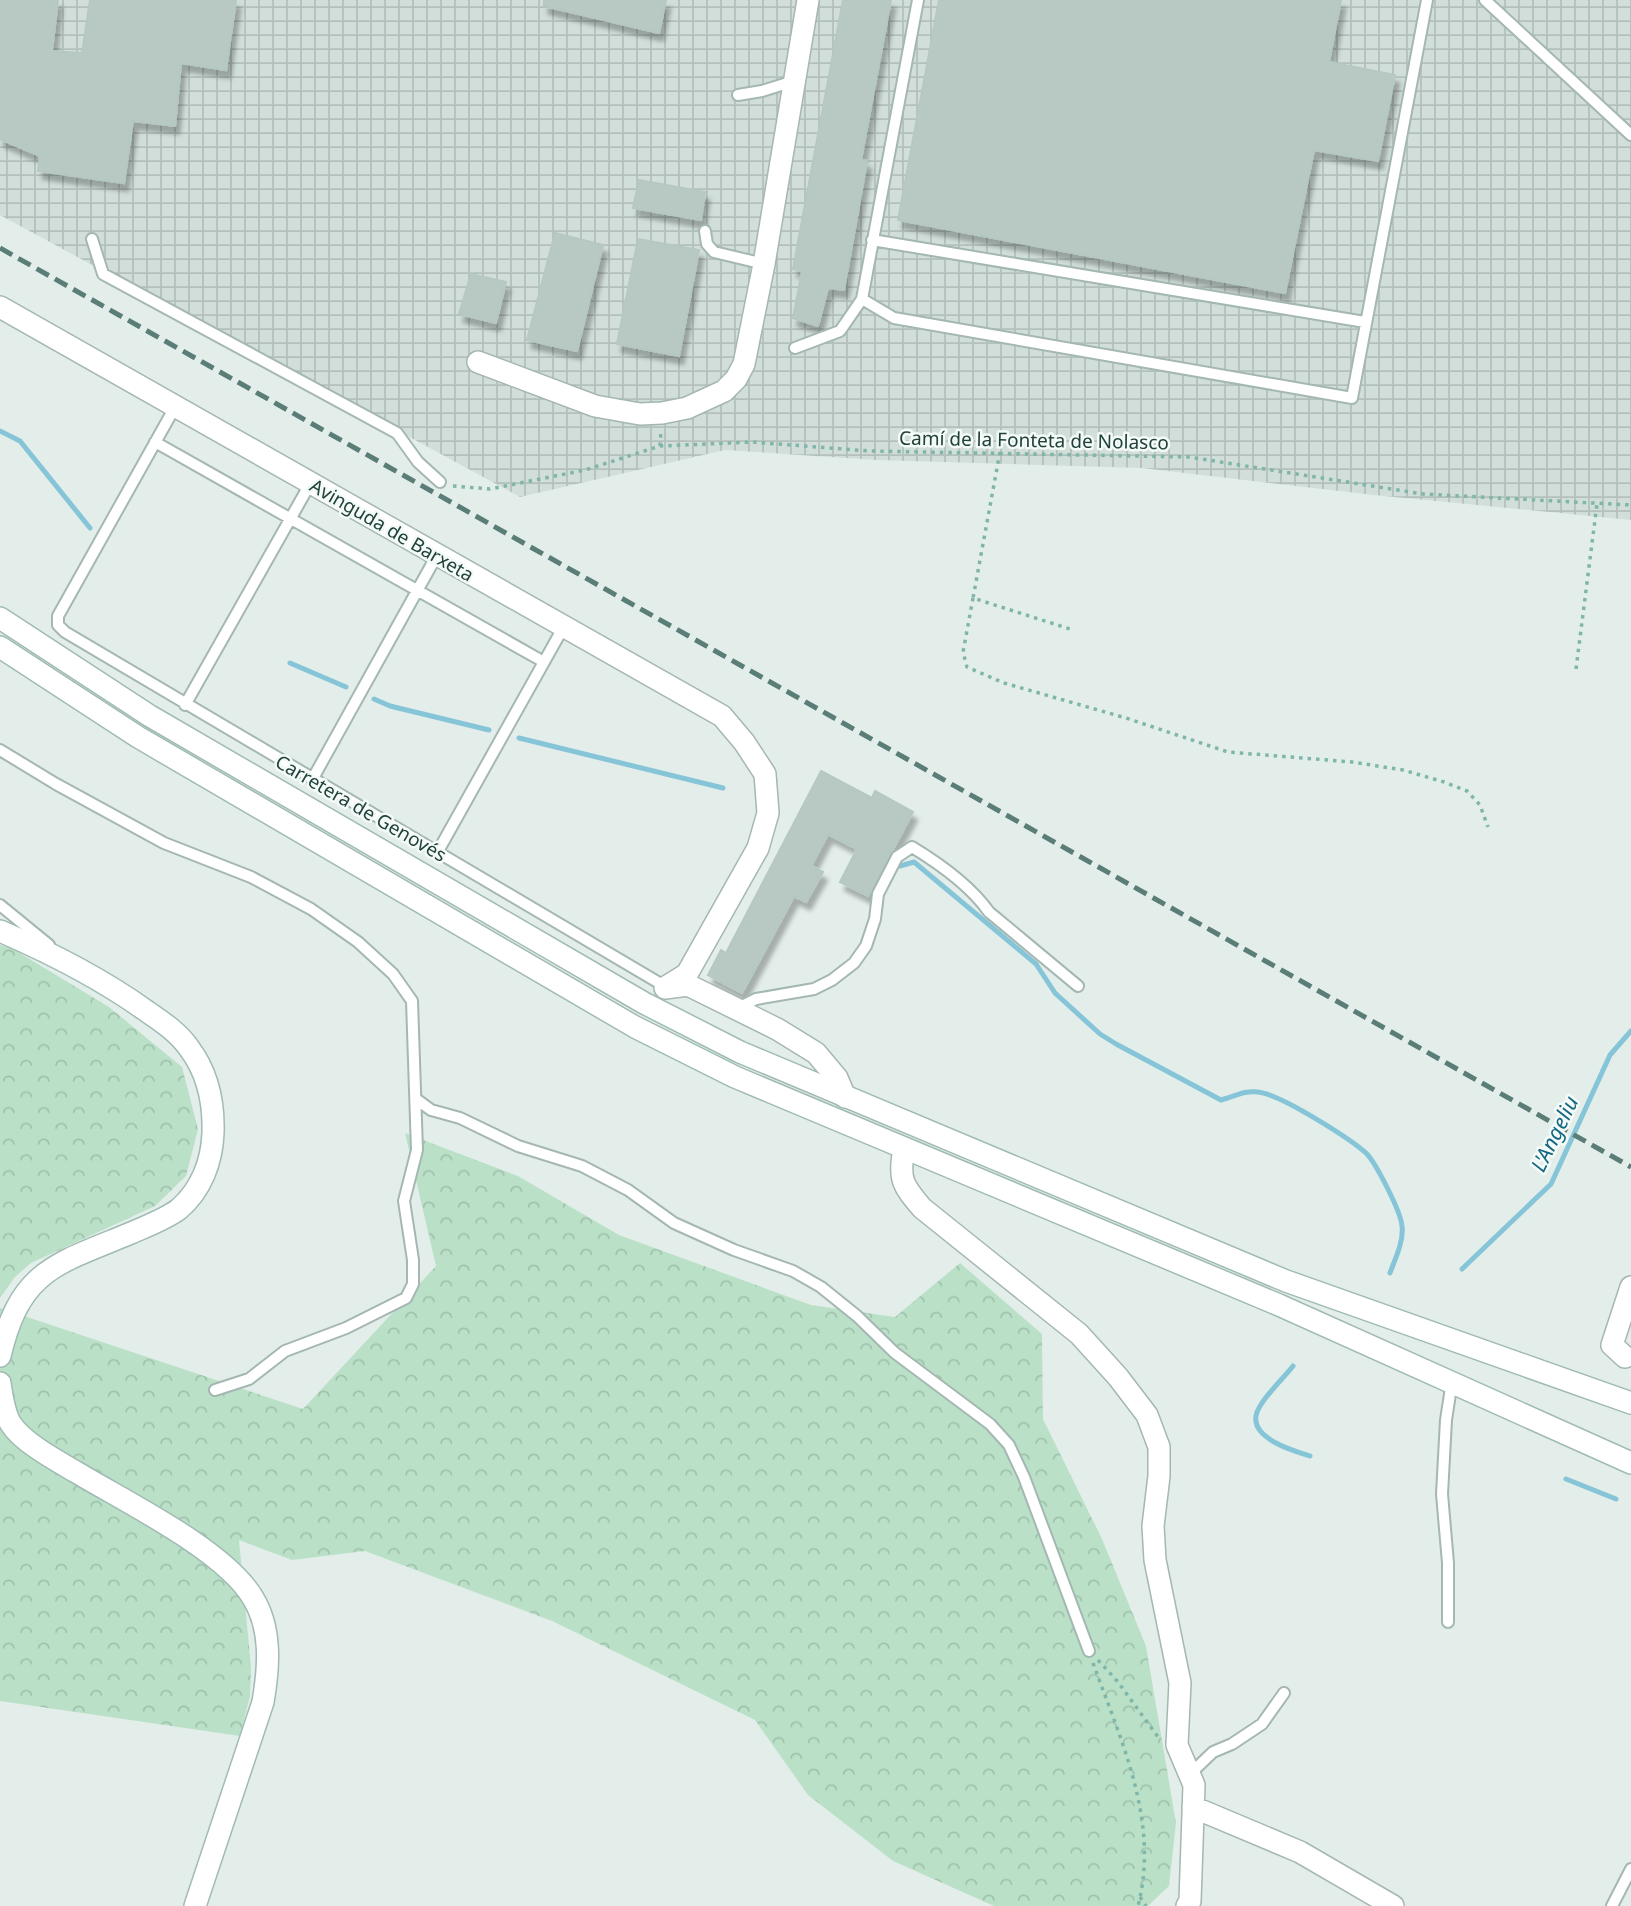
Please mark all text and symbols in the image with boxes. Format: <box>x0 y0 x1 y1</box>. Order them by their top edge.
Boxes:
street label: Camí de la Fonteta de Nolasco <box>899 425 1169 455</box>
street label: Avinguda de Barxeta <box>305 472 479 588</box>
street label: Carretera de Genovés <box>271 748 451 868</box>
water label: L'Angeliu <box>1524 1091 1584 1176</box>

